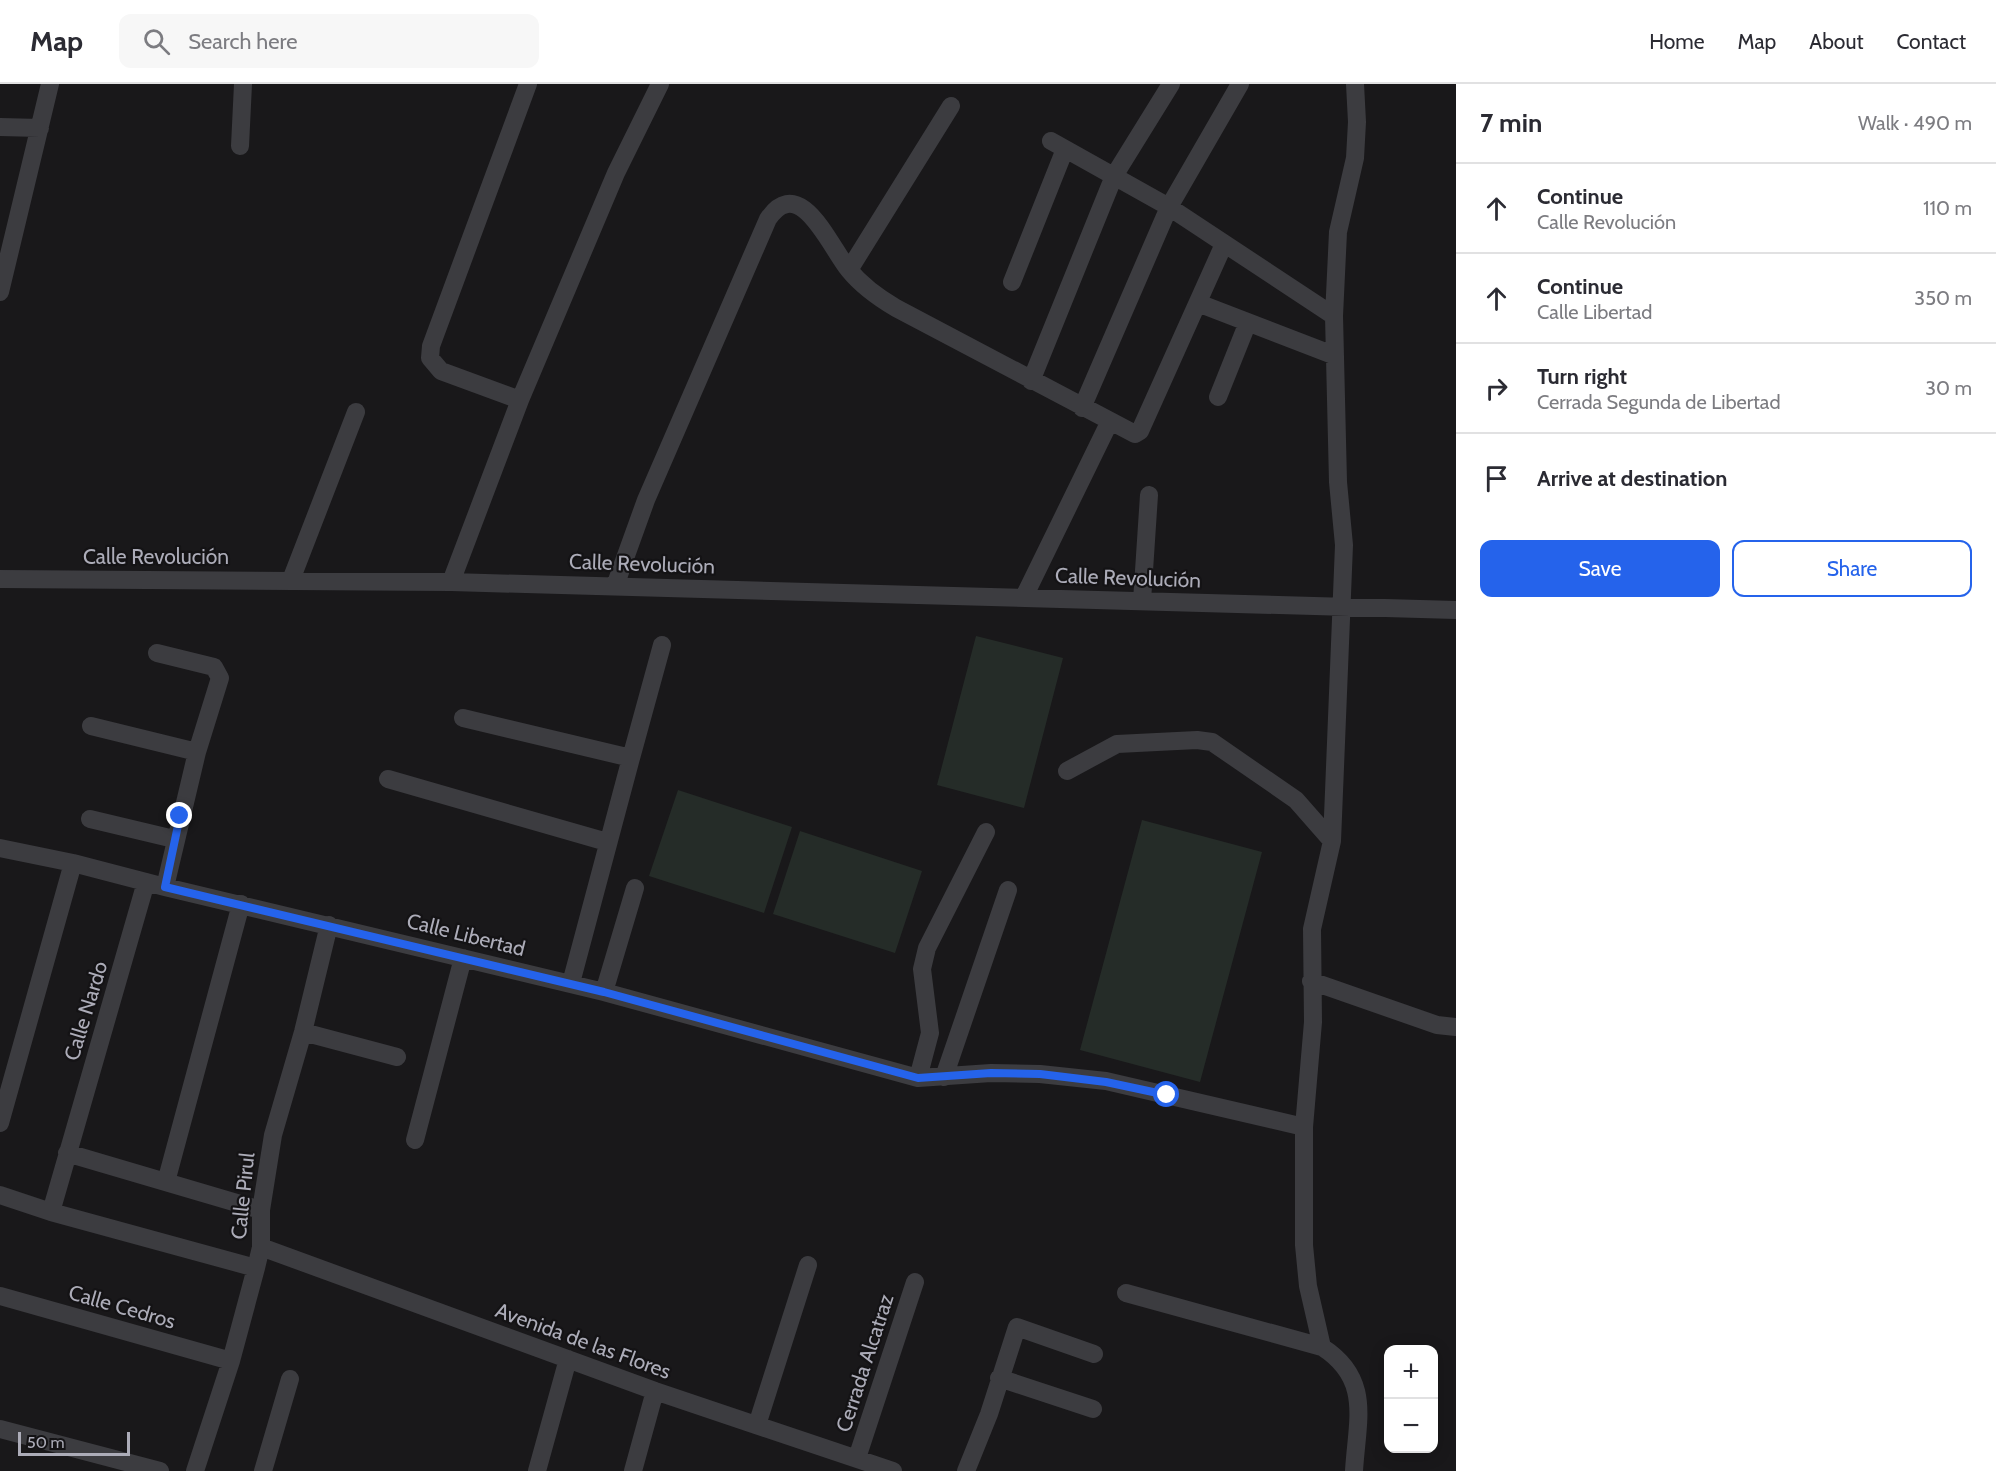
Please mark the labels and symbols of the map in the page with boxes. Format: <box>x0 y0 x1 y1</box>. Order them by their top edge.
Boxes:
street label: Calle Revolución <box>83 544 229 569</box>
street label: Calle Revolución <box>569 548 715 579</box>
street label: Calle Revolución <box>1055 562 1201 593</box>
route end <box>166 802 192 828</box>
street label: Calle Libertad <box>404 908 528 961</box>
street label: Calle Nardo <box>59 958 112 1064</box>
route start <box>1153 1081 1179 1107</box>
street label: Calle Pirul <box>226 1151 259 1241</box>
street label: Calle Cedros <box>66 1279 179 1334</box>
street label: Cerrada Alcatraz <box>830 1291 899 1435</box>
street label: Avenida de las Flores <box>492 1297 674 1384</box>
scale bar <box>18 1429 130 1456</box>

